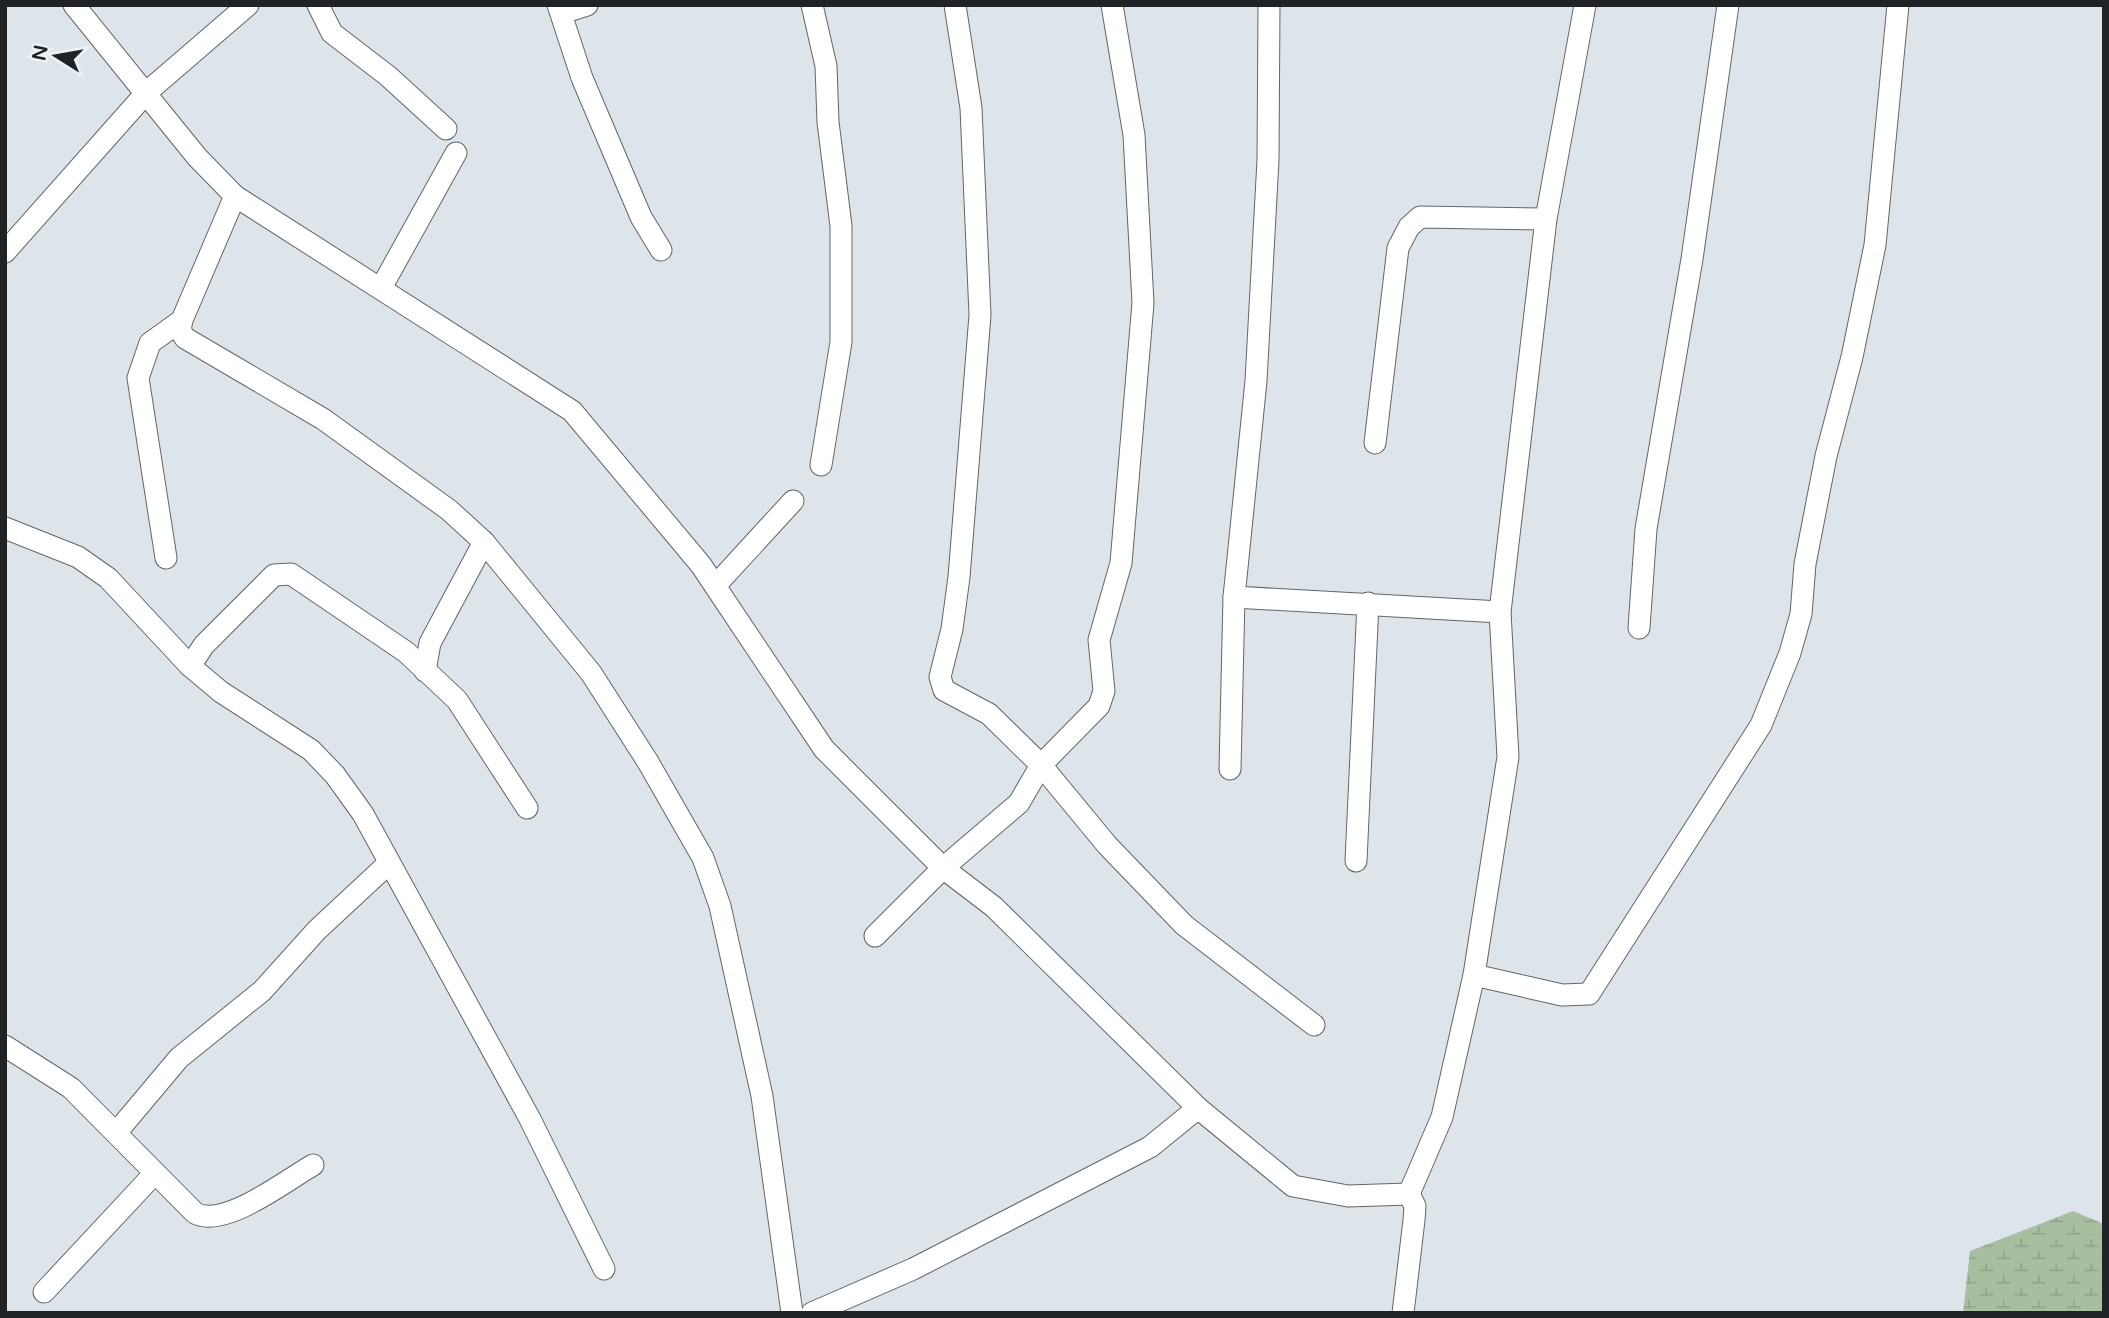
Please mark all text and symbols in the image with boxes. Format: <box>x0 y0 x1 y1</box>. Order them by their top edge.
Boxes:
north arrow <box>21 21 91 91</box>
text: N <box>28 43 53 63</box>

